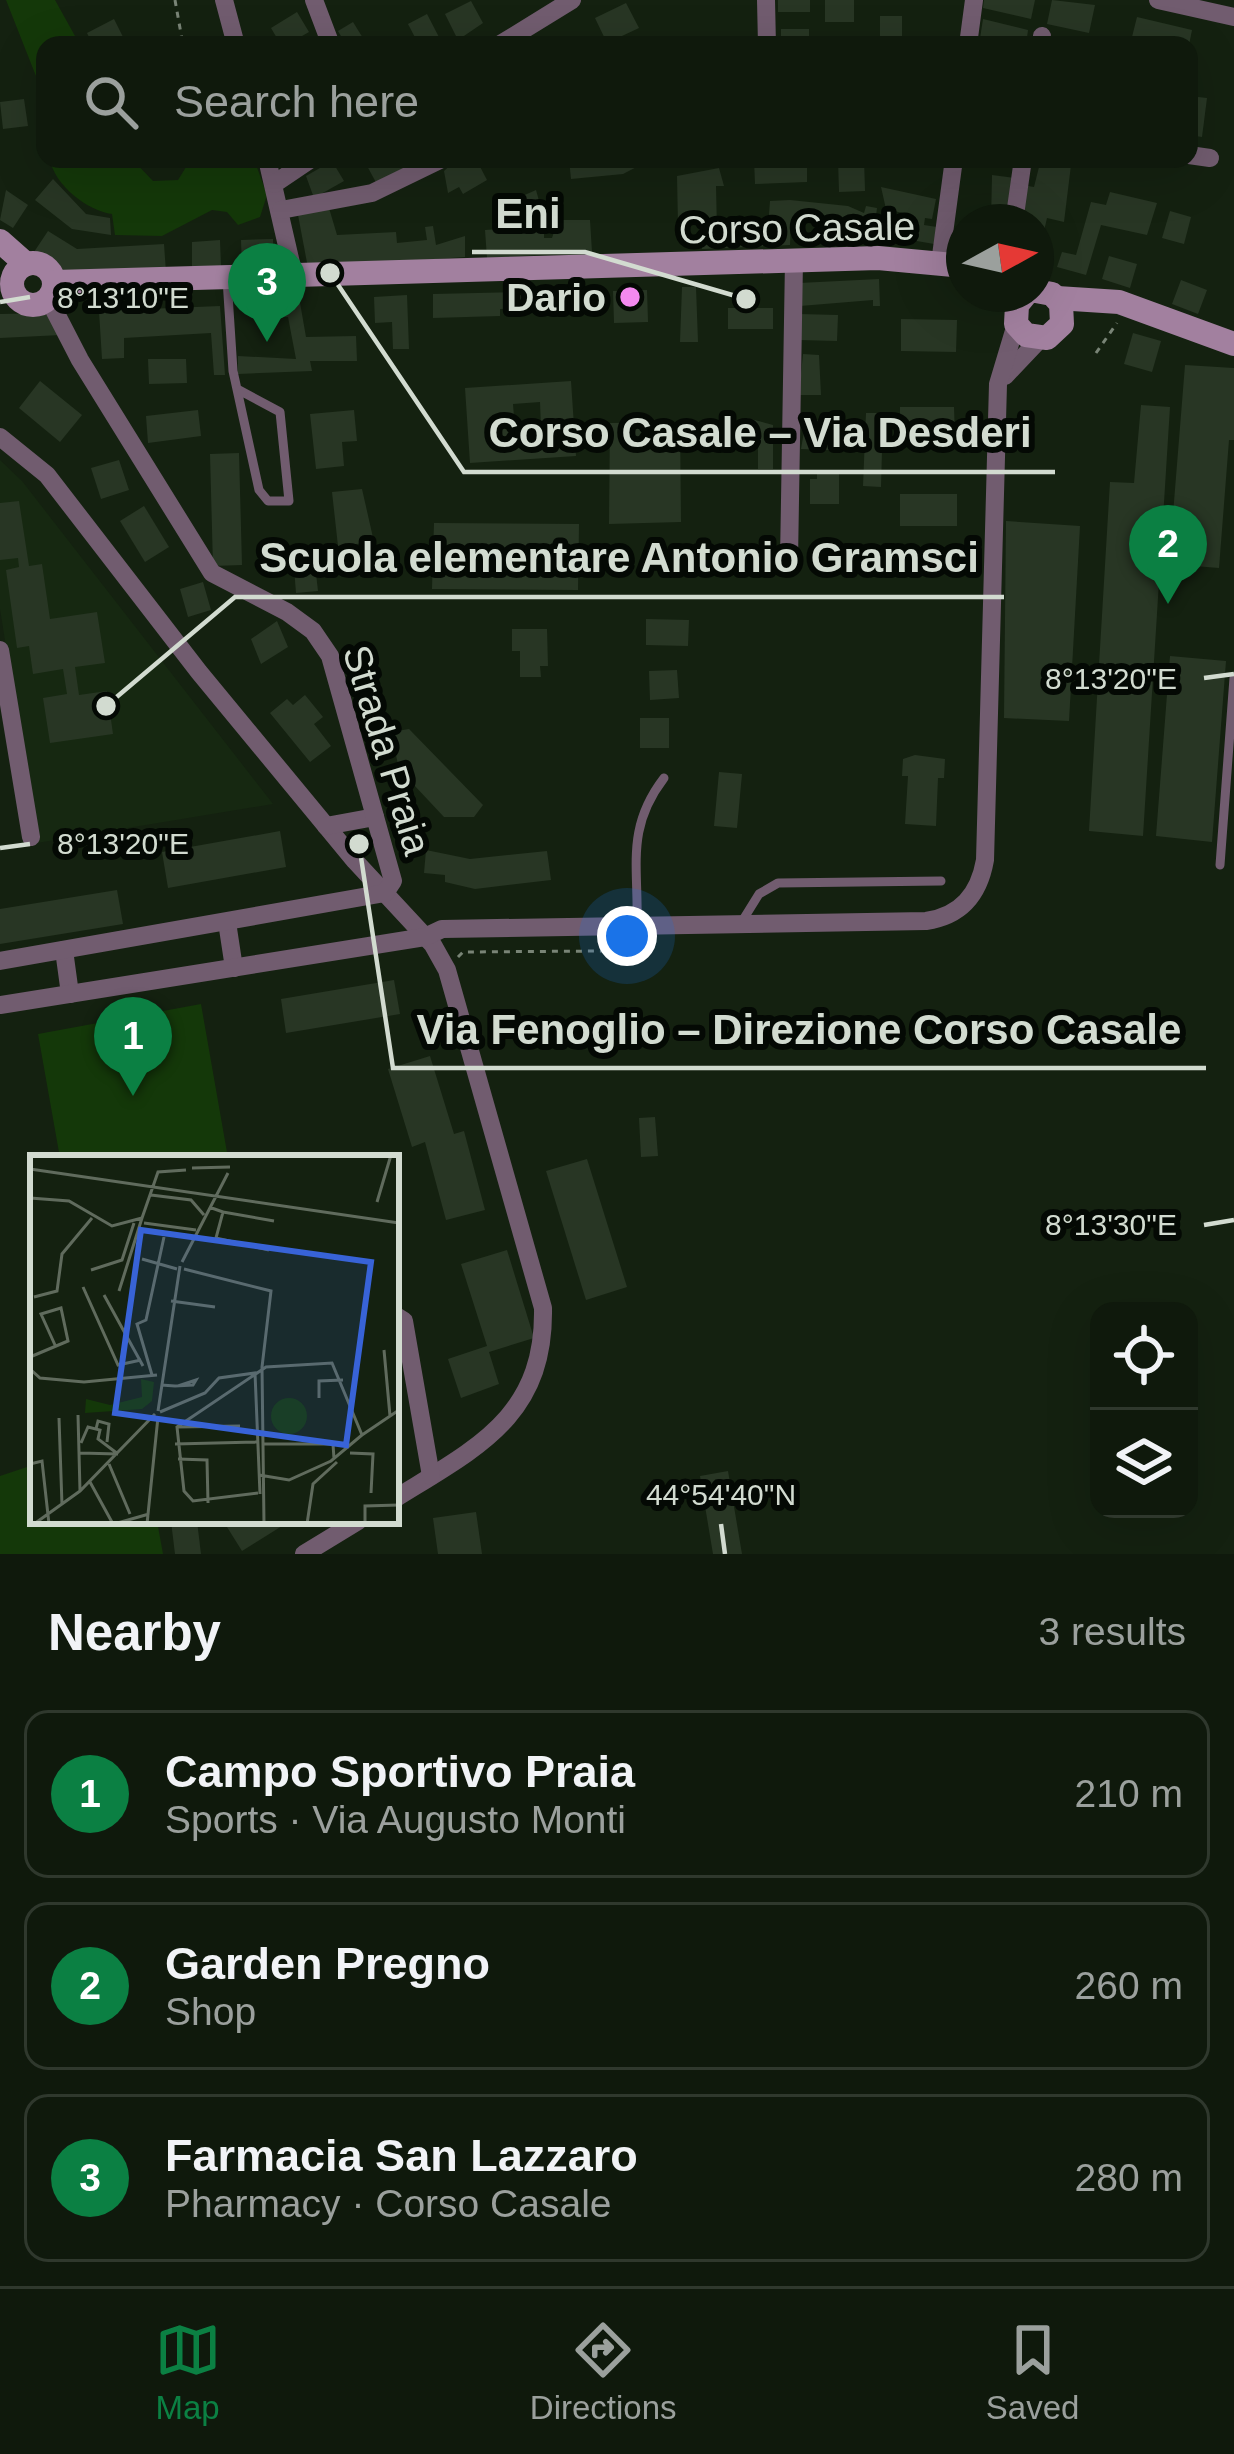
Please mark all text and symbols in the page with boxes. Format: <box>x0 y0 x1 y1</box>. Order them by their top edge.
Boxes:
search box <box>36 36 1198 168</box>
icon: search <box>78 69 144 135</box>
text: Search here <box>174 76 419 127</box>
callout: Eni <box>472 174 585 252</box>
text: Eni <box>495 190 561 237</box>
street label: Corso Casale <box>679 204 915 252</box>
north arrow <box>946 204 1054 312</box>
pin: 3 <box>228 243 306 342</box>
place label: Dario <box>506 276 606 319</box>
text: 8°13'10"E <box>57 281 189 314</box>
marker: Dario <box>617 284 643 310</box>
callout: Corso Casale – Via Desderi <box>464 394 1055 472</box>
text: Corso Casale – Via Desderi <box>488 409 1032 456</box>
pin: 2 <box>1129 505 1207 604</box>
callout: Scuola elementare Antonio Gramsci <box>235 519 1004 597</box>
text: Scuola elementare Antonio Gramsci <box>259 534 979 581</box>
street label: Strada Praia <box>335 640 439 860</box>
text: 8°13'20"E <box>1045 662 1177 695</box>
text: 8°13'20"E <box>57 827 189 860</box>
your location <box>597 906 657 966</box>
callout: Via Fenoglio – Direzione Corso Casale <box>393 990 1206 1068</box>
pin: 1 <box>94 997 172 1096</box>
text: Via Fenoglio – Direzione Corso Casale <box>417 1006 1181 1053</box>
inset map <box>30 1155 399 1524</box>
text: 8°13'30"E <box>1045 1208 1177 1241</box>
map controls <box>1090 1302 1198 1518</box>
button: locate <box>1090 1302 1198 1410</box>
button: layers <box>1090 1410 1198 1518</box>
text: 44°54'40"N <box>646 1478 796 1511</box>
text: Nearby <box>48 1604 221 1661</box>
text: 3 results <box>1039 1610 1186 1653</box>
text: Campo Sportivo Praia <box>165 1746 635 1797</box>
text: 1 <box>79 1772 101 1815</box>
text: 210 m <box>1075 1772 1183 1815</box>
text: Sports · Via Augusto Monti <box>165 1798 626 1841</box>
text: Garden Pregno <box>165 1938 490 1989</box>
text: 2 <box>79 1964 101 2007</box>
text: 260 m <box>1075 1964 1183 2007</box>
text: Shop <box>165 1990 256 2033</box>
text: Farmacia San Lazzaro <box>165 2130 638 2181</box>
text: 3 <box>79 2156 101 2199</box>
text: 280 m <box>1075 2156 1183 2199</box>
text: Pharmacy · Corso Casale <box>165 2182 611 2225</box>
tab: Map <box>155 2317 221 2427</box>
tab: Directions <box>530 2317 677 2427</box>
tab: Saved <box>986 2317 1079 2427</box>

